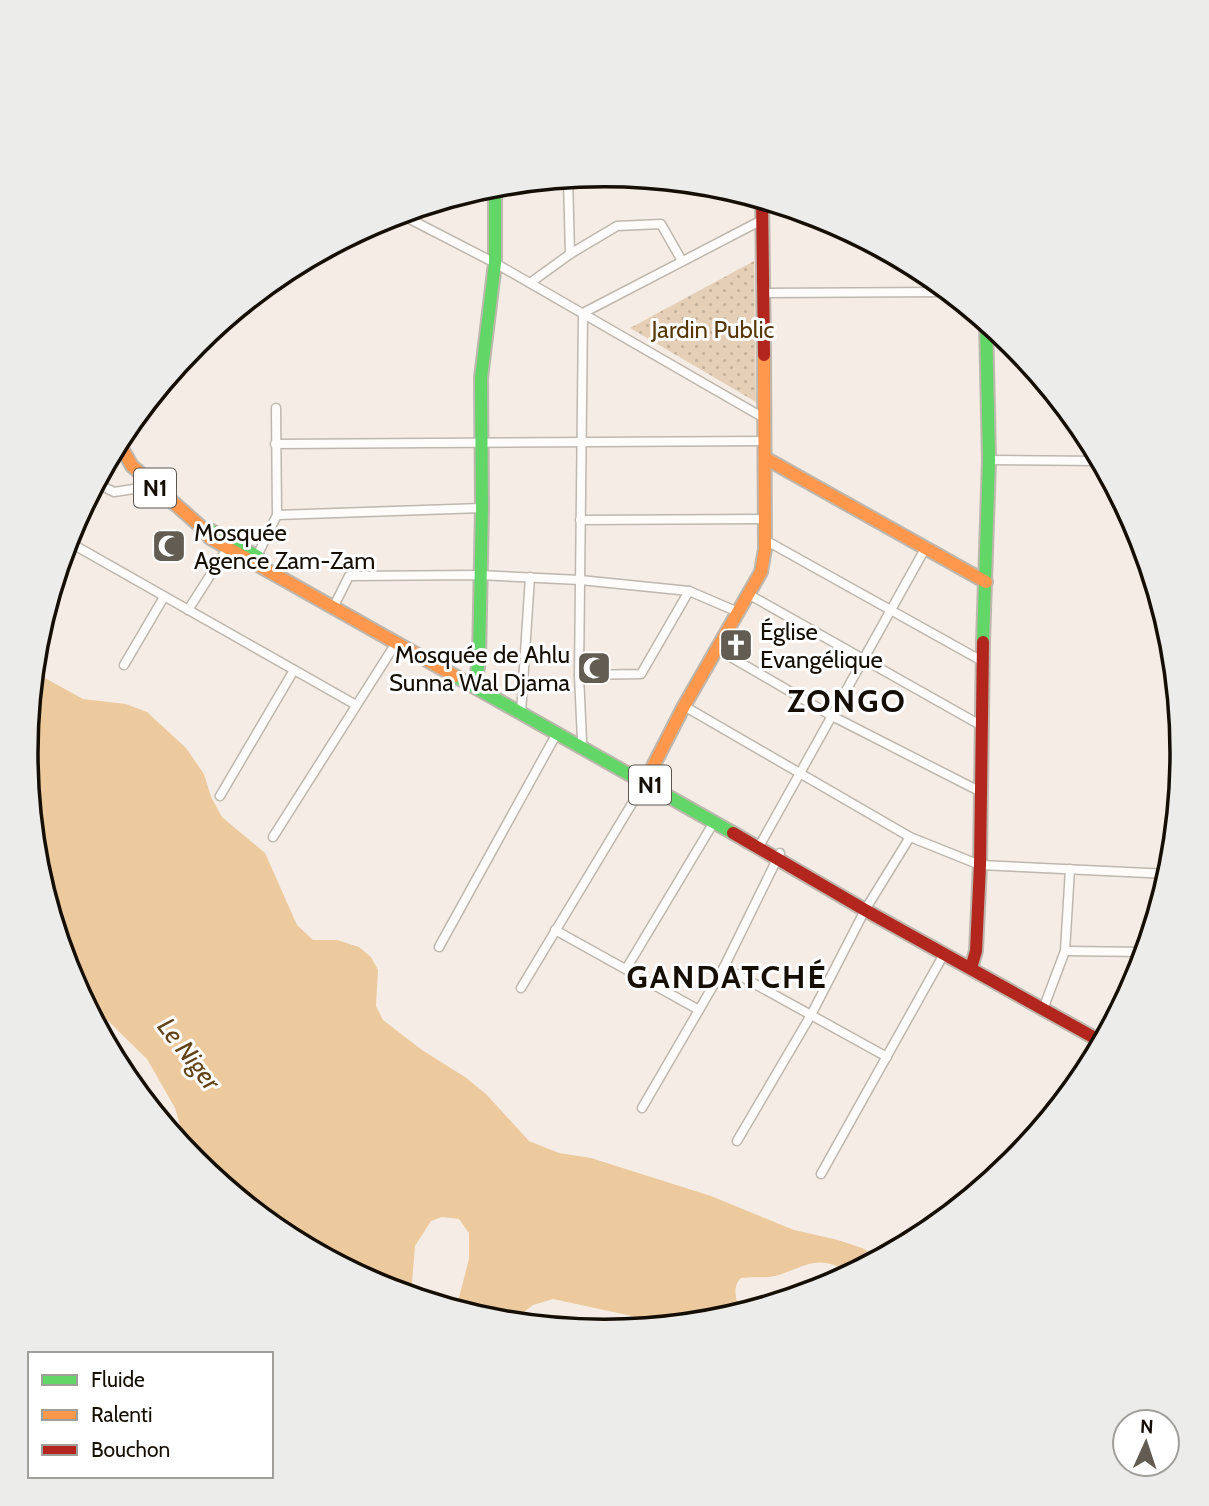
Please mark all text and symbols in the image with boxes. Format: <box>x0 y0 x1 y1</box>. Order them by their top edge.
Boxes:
park label: Jardin Public <box>650 315 775 344</box>
road number: N1 <box>134 468 176 508</box>
place label: Mosquée Agence Zam-Zam <box>194 518 375 575</box>
mosque icon: Mosquée Agence Zam-Zam <box>150 527 188 565</box>
place label: Église Evangélique <box>760 617 883 674</box>
church icon: Église Evangélique <box>717 626 755 664</box>
place label: Mosquée de Ahlu Sunna Wal Djama <box>389 640 570 697</box>
mosque icon: Mosquée de Ahlu Sunna Wal Djama <box>575 649 613 687</box>
district label: ZONGO <box>787 681 907 720</box>
road number: N1 <box>629 765 671 804</box>
district label: GANDATCHÉ <box>626 957 828 996</box>
water label: Le Niger <box>151 1011 228 1097</box>
legend <box>28 1352 273 1478</box>
text: Fluide <box>91 1367 145 1392</box>
text: Ralenti <box>91 1402 152 1427</box>
north arrow <box>1111 1408 1181 1478</box>
text: N <box>1140 1415 1154 1438</box>
text: Bouchon <box>91 1437 170 1462</box>

